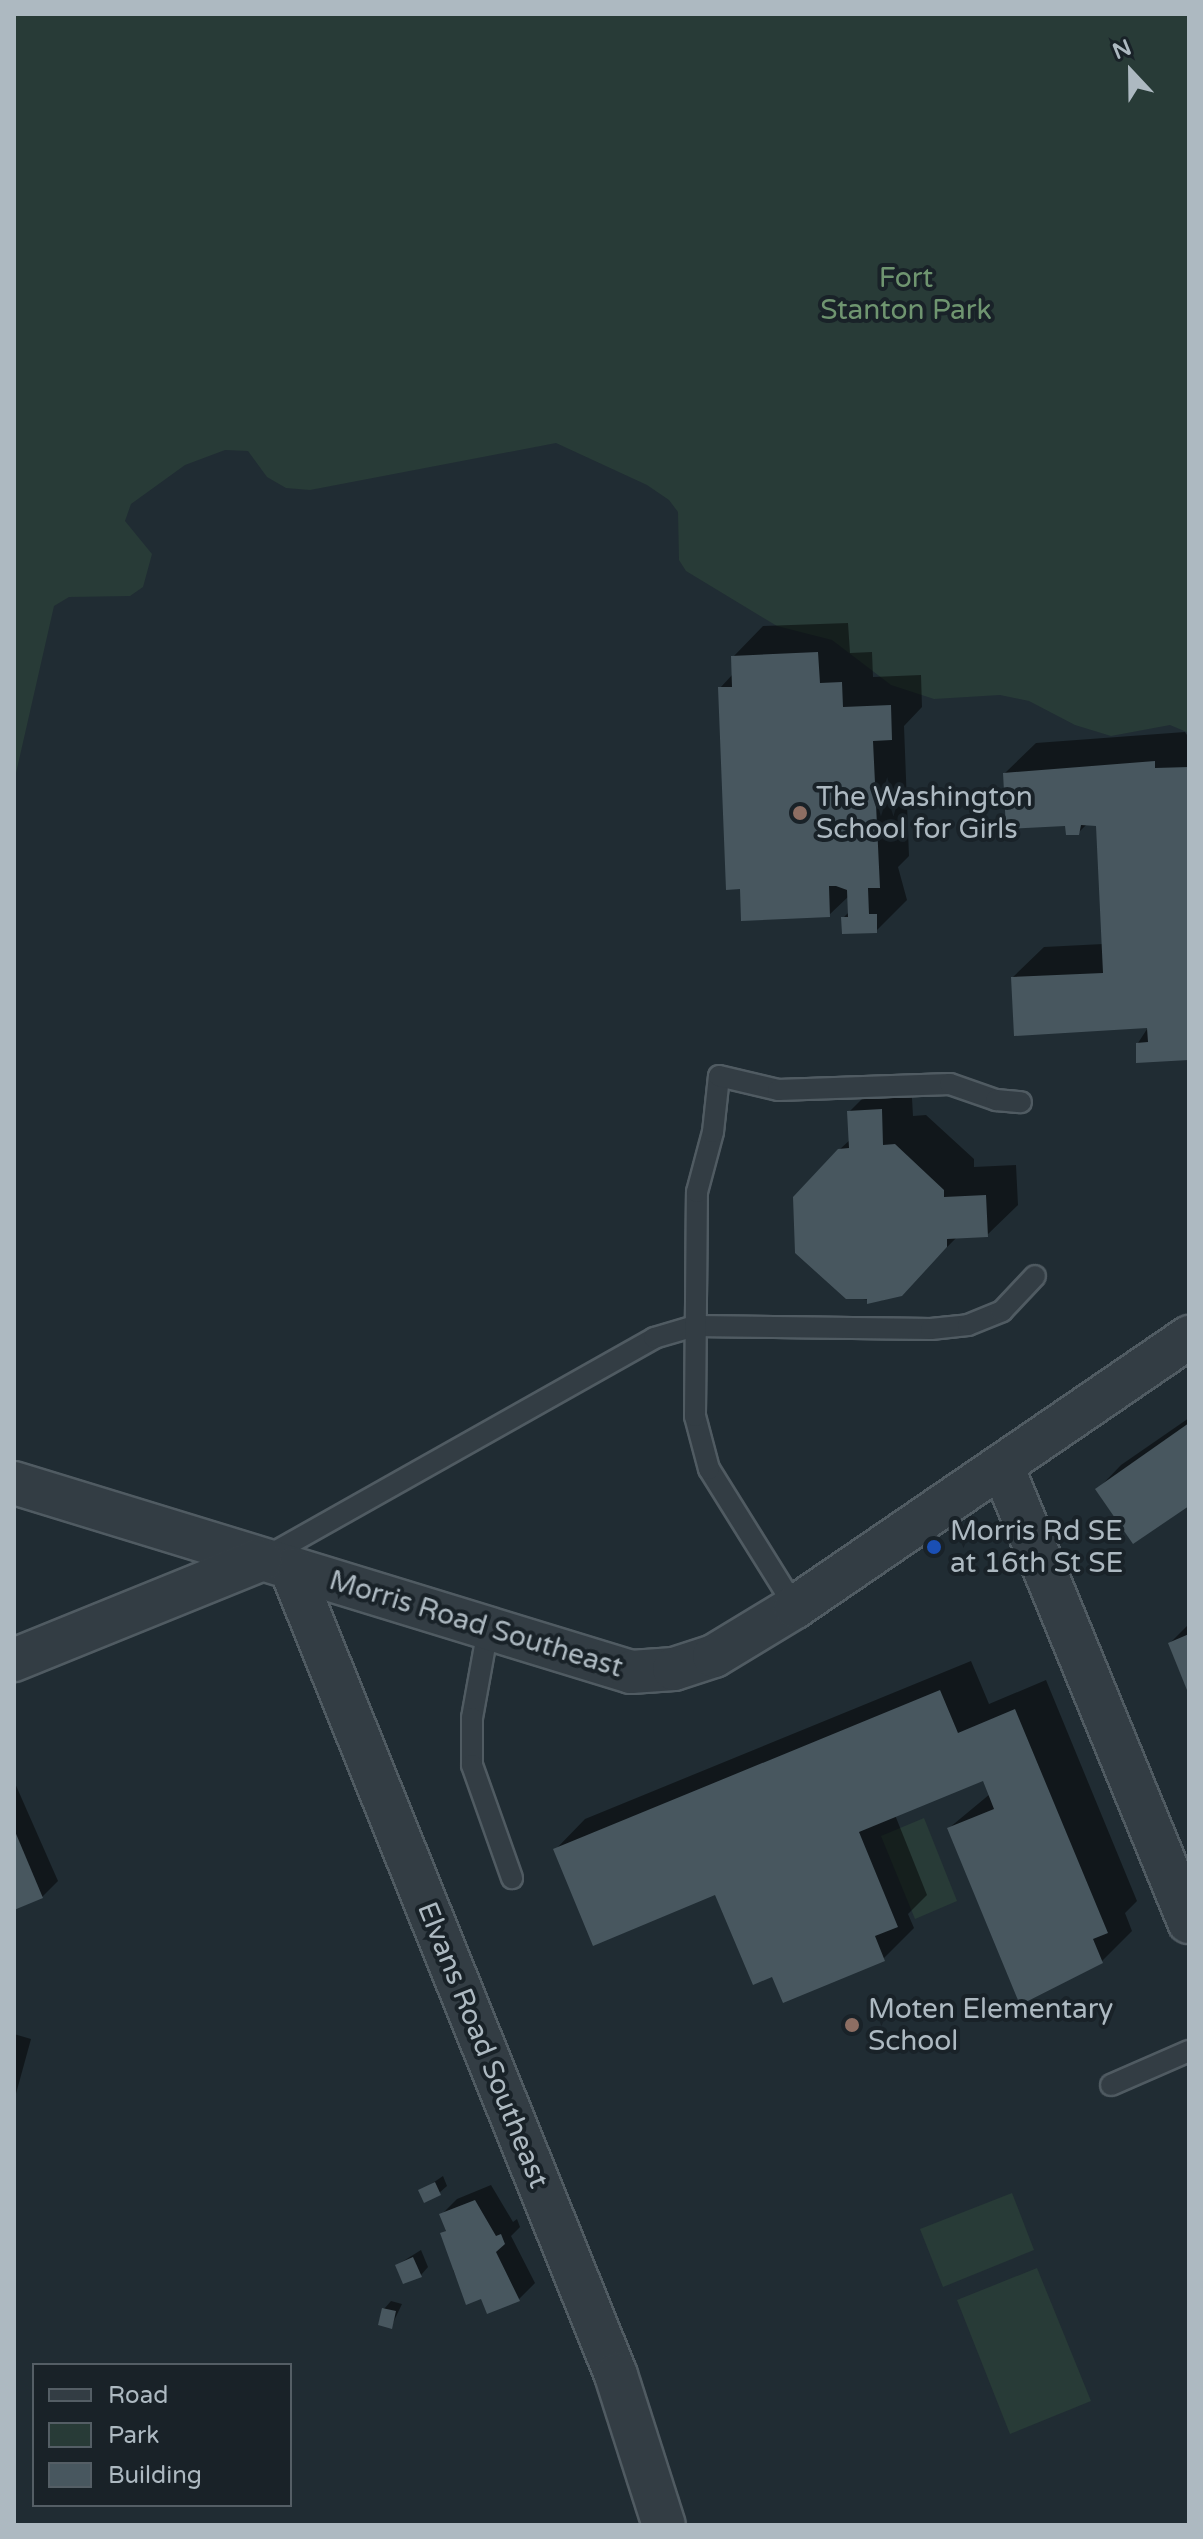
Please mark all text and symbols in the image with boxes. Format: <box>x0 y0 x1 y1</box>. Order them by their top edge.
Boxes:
north arrow <box>1091 32 1171 112</box>
text: N <box>1109 34 1135 65</box>
park label: Fort Stanton Park <box>820 261 992 327</box>
place label: The Washington School for Girls <box>816 780 1033 846</box>
marker: The Washington School for Girls <box>791 804 809 822</box>
place label: Morris Rd SE at 16th St SE <box>950 1514 1123 1580</box>
marker: Morris Rd SE at 16th St SE <box>925 1538 943 1556</box>
street label: Morris Road Southeast <box>325 1563 627 1685</box>
street label: Elvans Road Southeast <box>410 1897 556 2193</box>
place label: Moten Elementary School <box>868 1992 1113 2058</box>
marker: Moten Elementary School <box>843 2016 861 2034</box>
legend <box>32 2363 292 2507</box>
text: Road <box>108 2381 168 2410</box>
text: Park <box>108 2421 159 2450</box>
text: Building <box>108 2461 202 2490</box>

